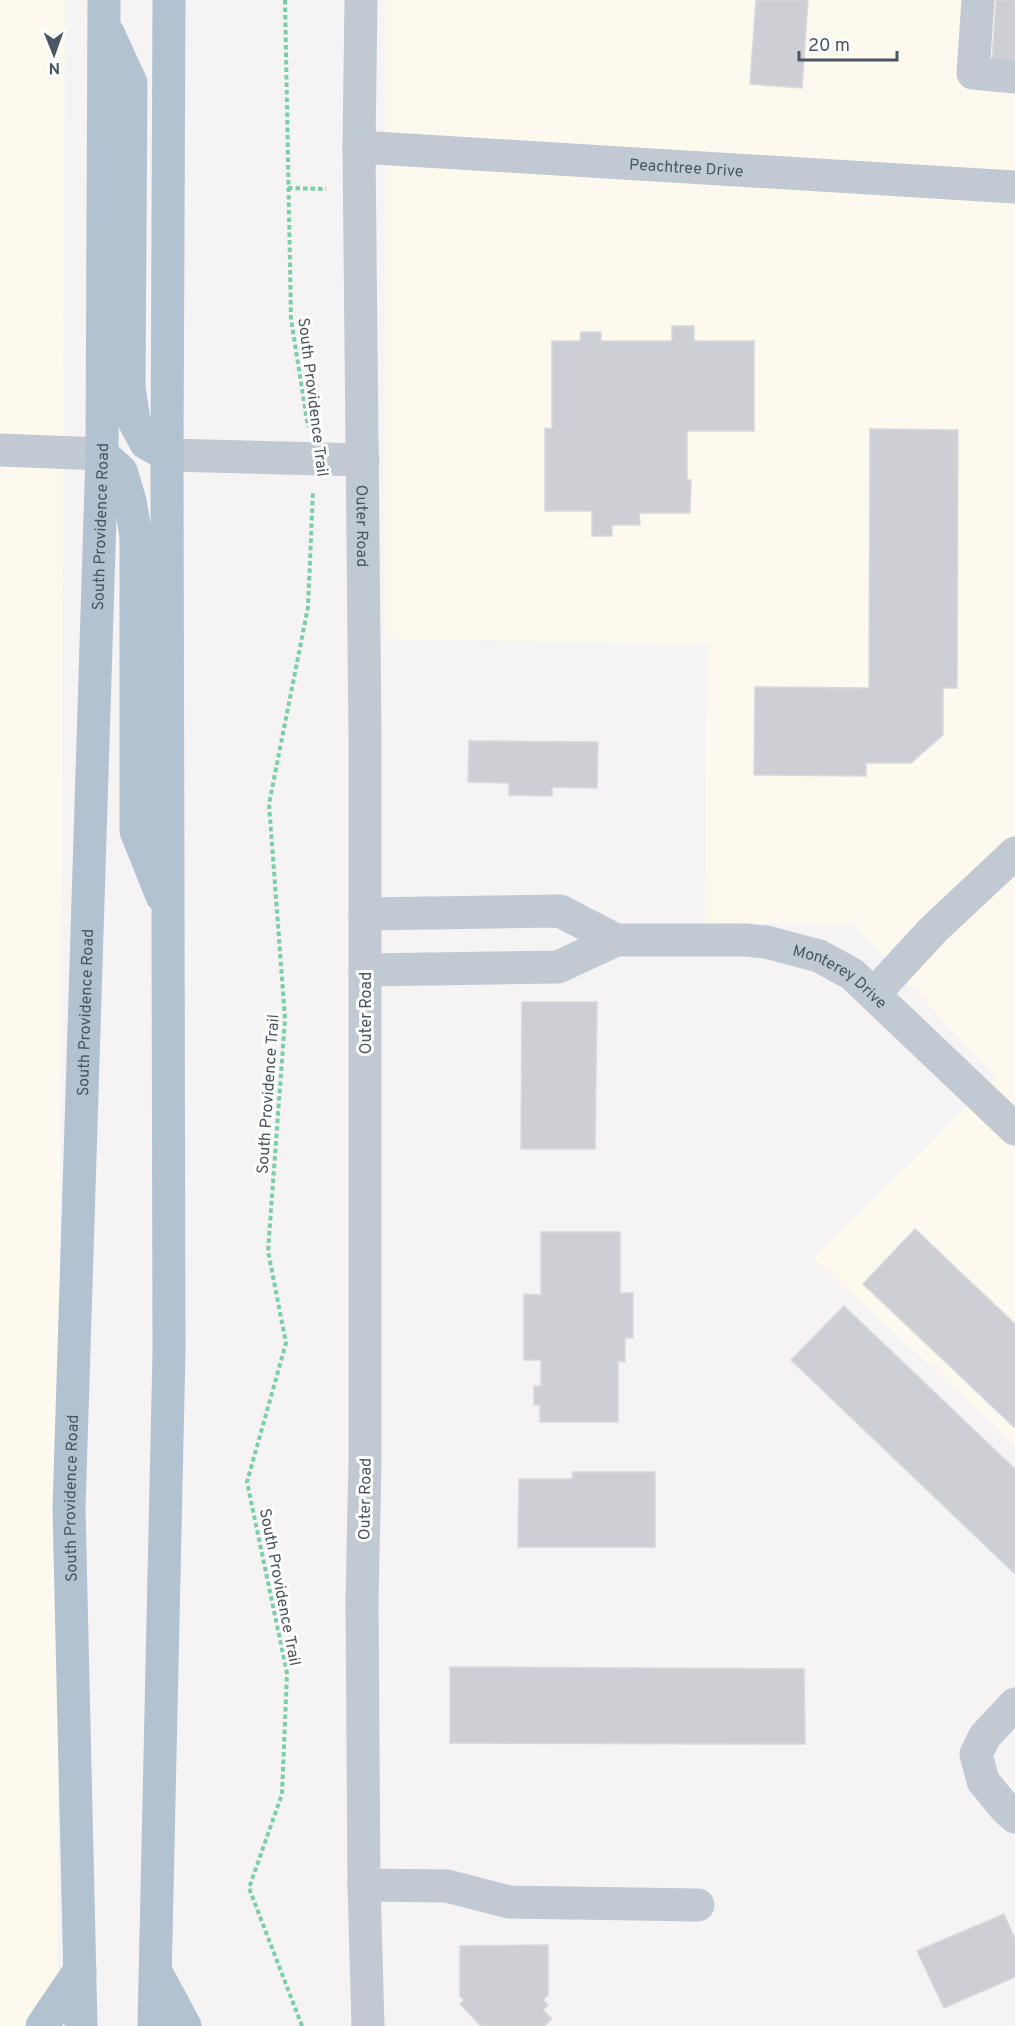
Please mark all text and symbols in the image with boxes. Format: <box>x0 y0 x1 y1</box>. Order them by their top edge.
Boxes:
north arrow <box>24 24 84 84</box>
scale bar <box>799 24 896 62</box>
text: 20 m <box>808 35 850 58</box>
text: N <box>48 57 60 77</box>
street label: Peachtree Drive <box>628 155 744 182</box>
street label: South Providence Trail <box>292 317 332 478</box>
street label: South Providence Road <box>89 443 114 611</box>
street label: Outer Road <box>350 485 371 567</box>
street label: South Providence Road <box>74 928 99 1096</box>
street label: Monterey Drive <box>790 941 890 1014</box>
street label: Outer Road <box>357 972 377 1054</box>
street label: South Providence Trail <box>253 1014 285 1175</box>
street label: South Providence Road <box>61 1414 84 1582</box>
street label: Outer Road <box>355 1458 377 1540</box>
street label: South Providence Trail <box>254 1507 304 1668</box>

